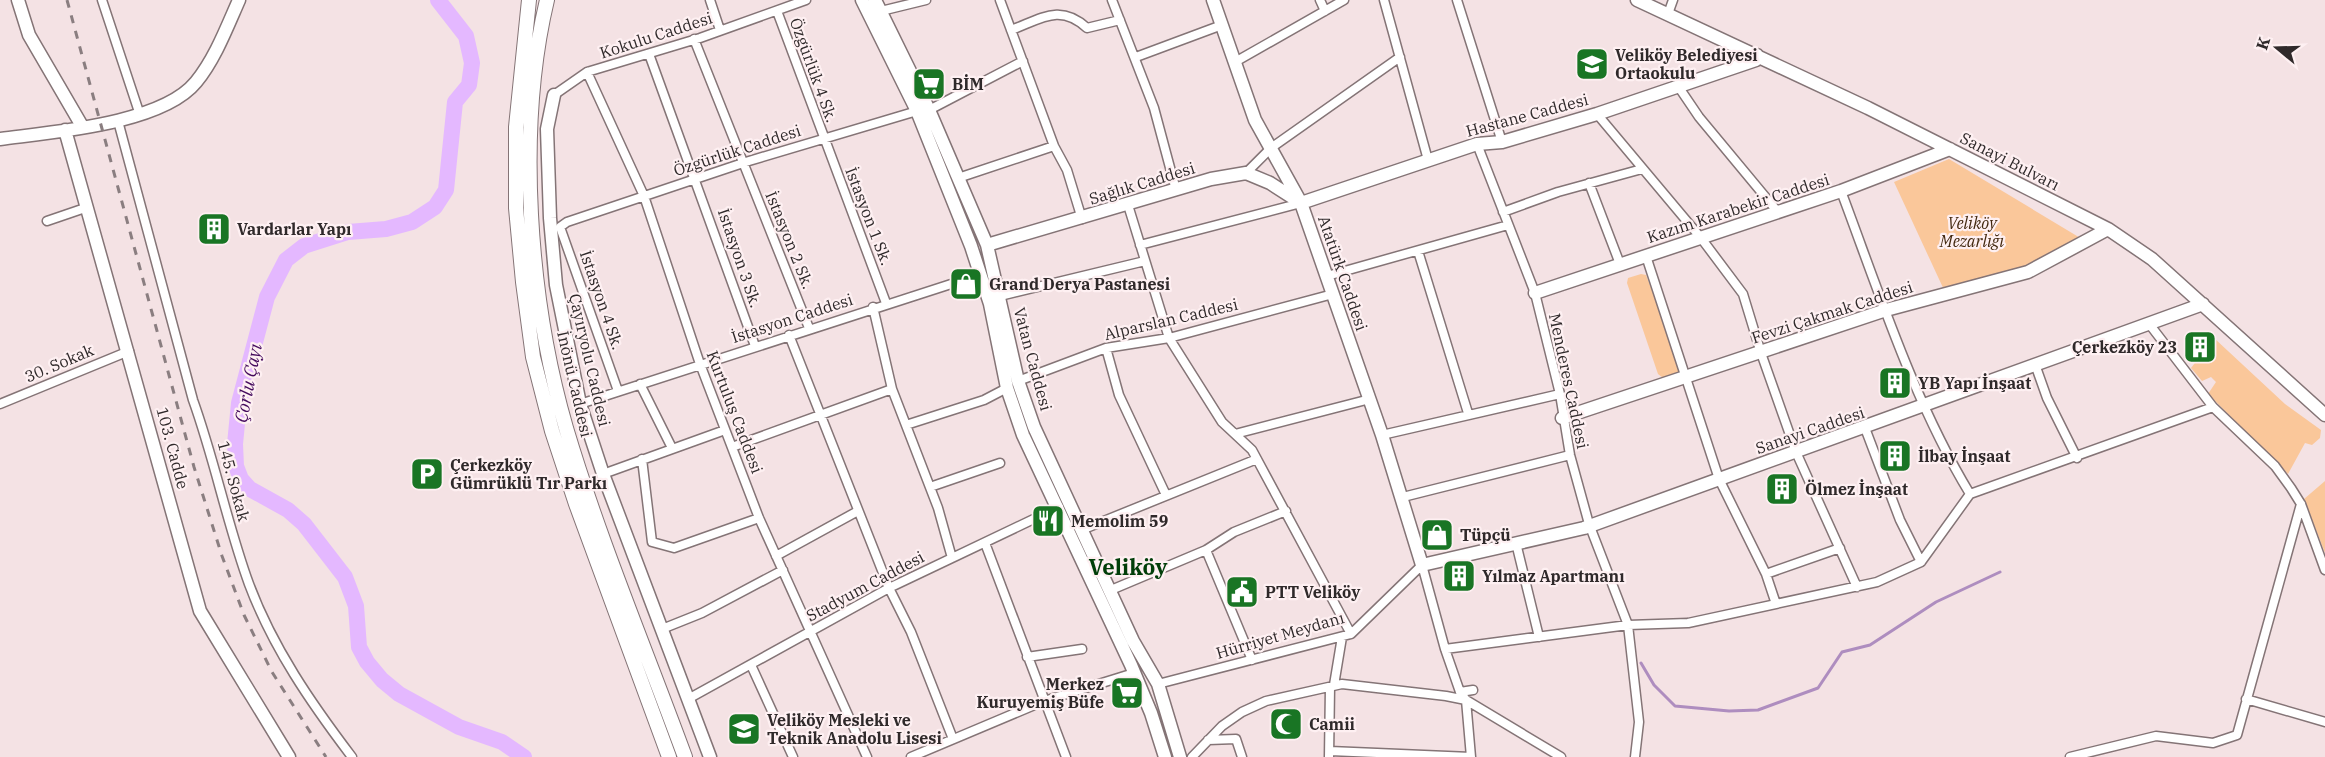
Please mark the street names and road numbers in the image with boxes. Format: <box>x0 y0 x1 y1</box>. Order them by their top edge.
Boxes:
street label: Kokulu Caddesi <box>597 7 715 63</box>
street label: Özgürlük 4 Sk. <box>786 15 842 125</box>
street label: Hastane Caddesi <box>1464 89 1590 141</box>
street label: Özgürlük Caddesi <box>671 120 803 180</box>
street label: Sanayi Bulvarı <box>1957 127 2063 195</box>
street label: Sağlık Caddesi <box>1087 157 1197 209</box>
street label: İstasyon 1 Sk. <box>841 164 897 268</box>
street label: Kazım Karabekir Caddesi <box>1644 169 1832 247</box>
street label: İstasyon 2 Sk. <box>761 188 819 292</box>
street label: İstasyon 3 Sk. <box>714 206 766 310</box>
street label: Atatürk Caddesi <box>1314 213 1372 333</box>
street label: İstasyon 4 Sk. <box>576 248 628 352</box>
street label: Fevzi Çakmak Caddesi <box>1749 276 1915 348</box>
street label: İstasyon Caddesi <box>729 289 855 347</box>
street label: Çayıryolu Caddesi <box>565 292 615 428</box>
street label: Alparslan Caddesi <box>1102 294 1240 344</box>
street label: Vatan Caddesi <box>1010 305 1056 413</box>
street label: Menderes Caddesi <box>1545 311 1593 451</box>
street label: İnönü Caddesi <box>553 329 597 439</box>
street label: 30. Sokak <box>21 339 97 386</box>
street label: Kurtuluş Caddesi <box>702 348 768 476</box>
street label: Sanayi Caddesi <box>1753 402 1867 458</box>
street label: 103. Cadde <box>152 405 194 491</box>
street label: 145. Sokak <box>214 438 255 524</box>
street label: Stadyum Caddesi <box>803 546 927 626</box>
street label: Hürriyet Meydanı <box>1213 607 1347 663</box>

